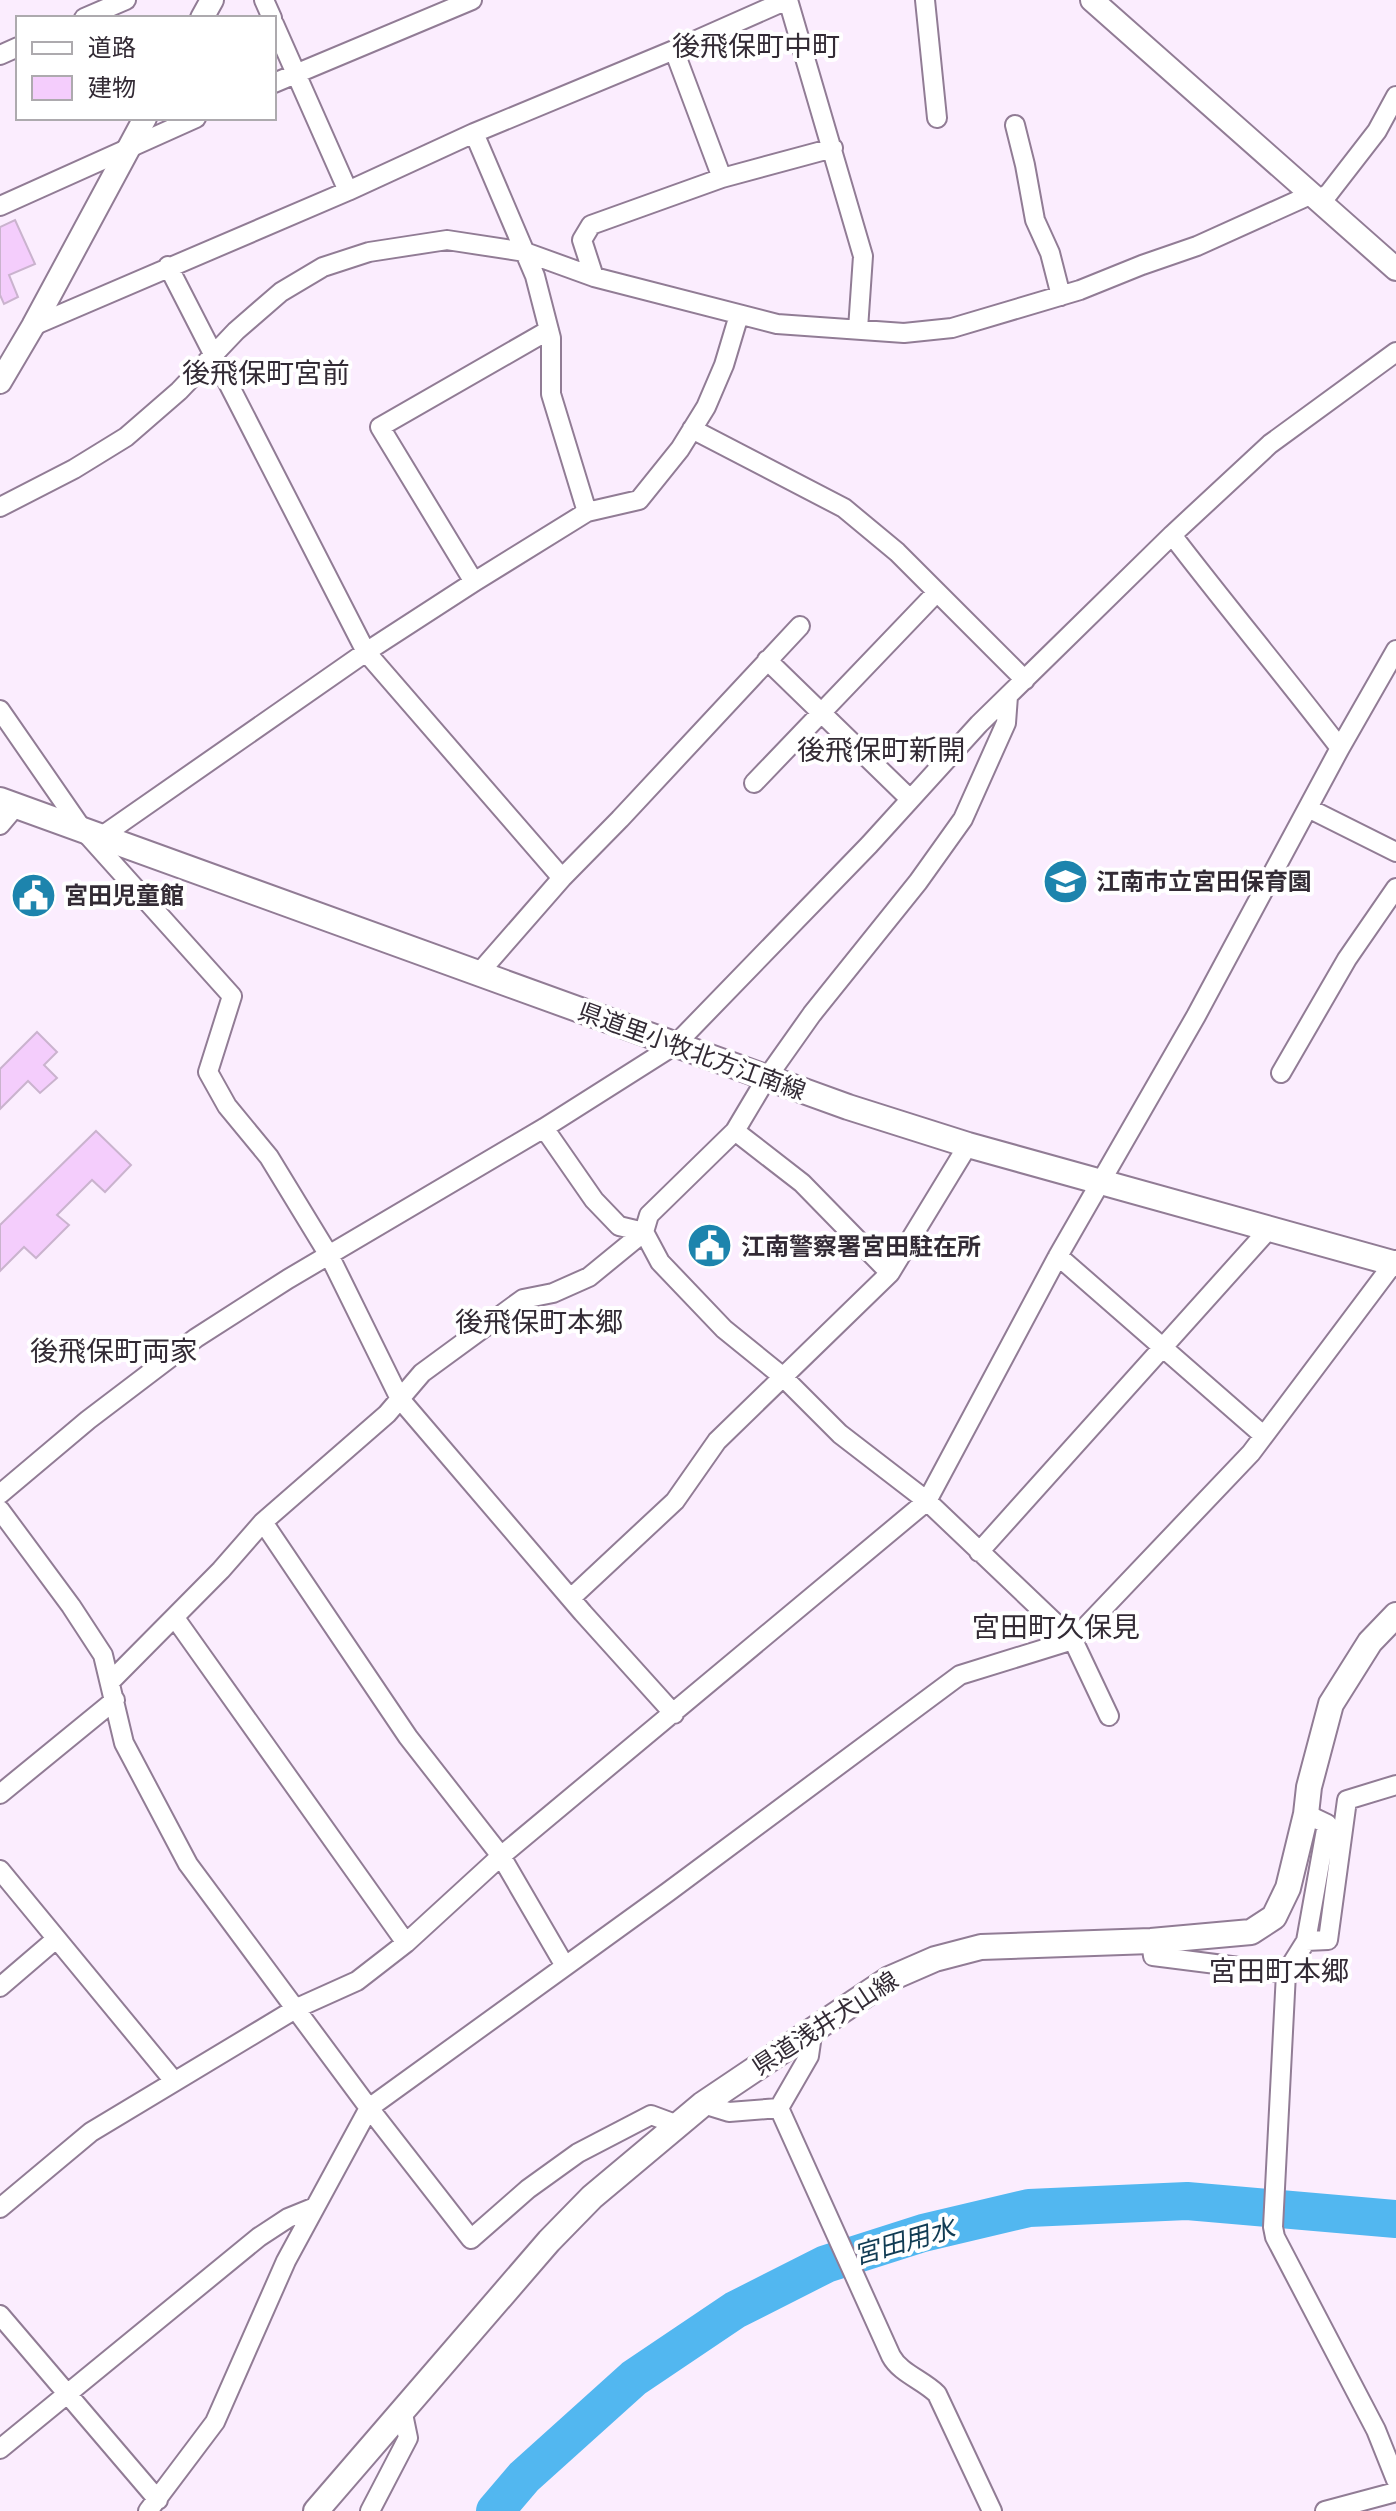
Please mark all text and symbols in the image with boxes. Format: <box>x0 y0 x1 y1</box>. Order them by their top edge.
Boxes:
legend <box>16 16 276 120</box>
district label: 後飛保町中町 <box>672 27 840 64</box>
text: 道路 <box>88 32 136 63</box>
text: 建物 <box>88 72 136 103</box>
district label: 後飛保町宮前 <box>182 354 350 391</box>
district label: 後飛保町新開 <box>797 731 965 768</box>
school or university icon: 江南市立宮田保育園 <box>1041 857 1089 905</box>
place label: 江南市立宮田保育園 <box>1096 866 1312 897</box>
public building icon: 宮田児童館 <box>9 871 57 919</box>
place label: 宮田児童館 <box>64 880 184 911</box>
street label: 県道里小牧北方江南線 <box>574 995 810 1107</box>
public building icon: 江南警察署宮田駐在所 <box>686 1222 734 1270</box>
place label: 江南警察署宮田駐在所 <box>741 1231 981 1262</box>
district label: 後飛保町本郷 <box>455 1303 623 1340</box>
district label: 後飛保町両家 <box>30 1332 198 1369</box>
district label: 宮田町久保見 <box>972 1608 1140 1645</box>
district label: 宮田町本郷 <box>1209 1952 1349 1989</box>
street label: 県道浅井犬山線 <box>746 1964 904 2082</box>
water label: 宮田用水 <box>849 2210 961 2271</box>

